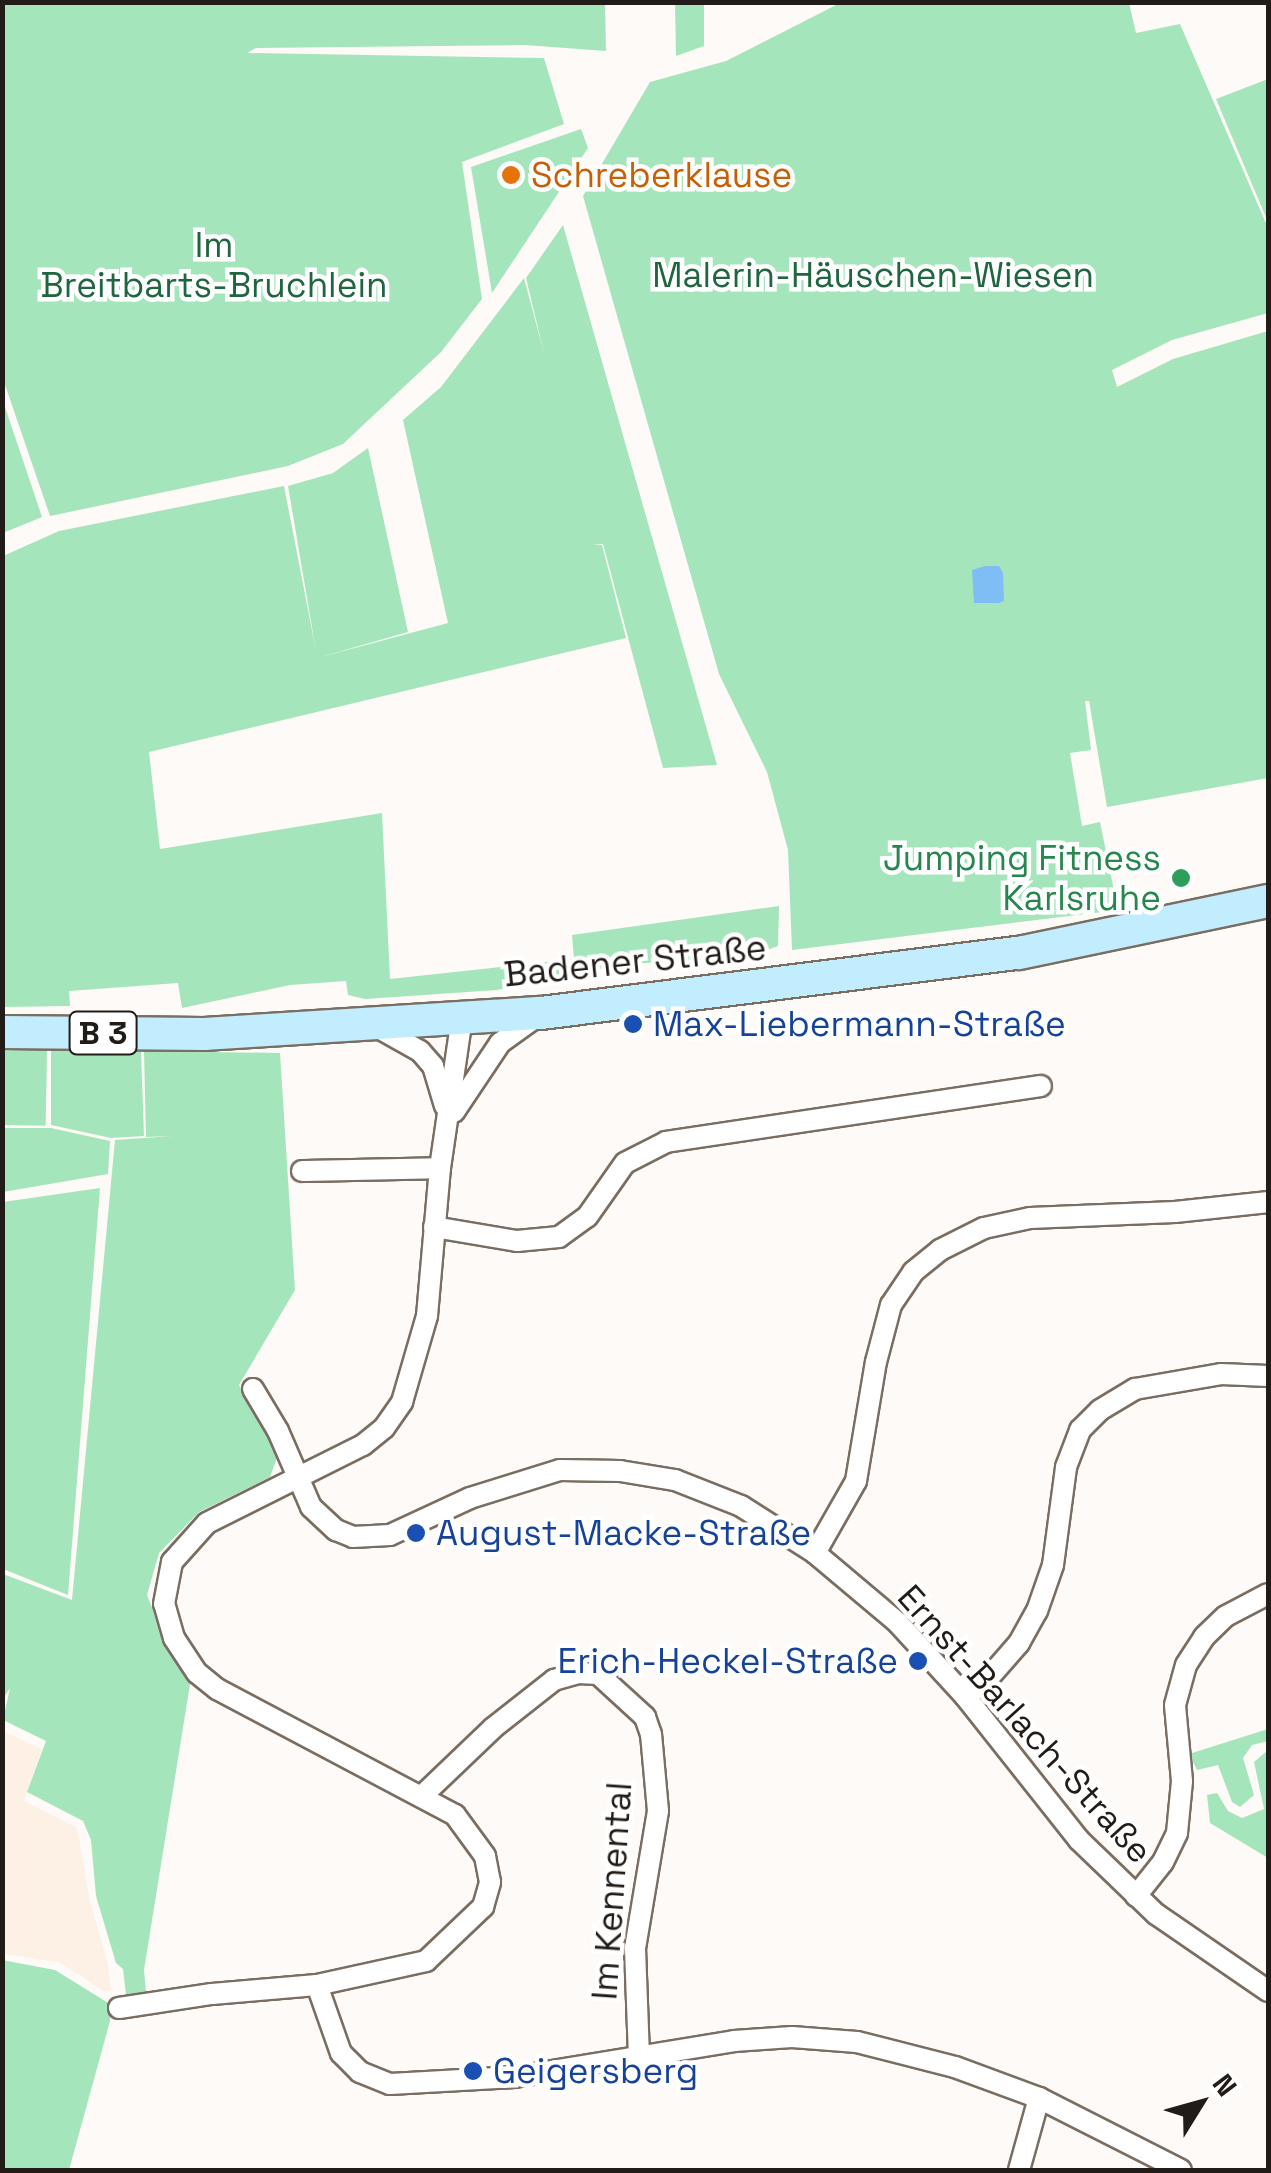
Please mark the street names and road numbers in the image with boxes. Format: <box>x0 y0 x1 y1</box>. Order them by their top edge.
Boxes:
street label: Badener Straße <box>502 926 768 996</box>
road number: B 3 <box>68 1006 138 1060</box>
street label: Ernst-Barlach-Straße <box>889 1576 1161 1872</box>
street label: Im Kennental <box>583 1781 641 2001</box>

